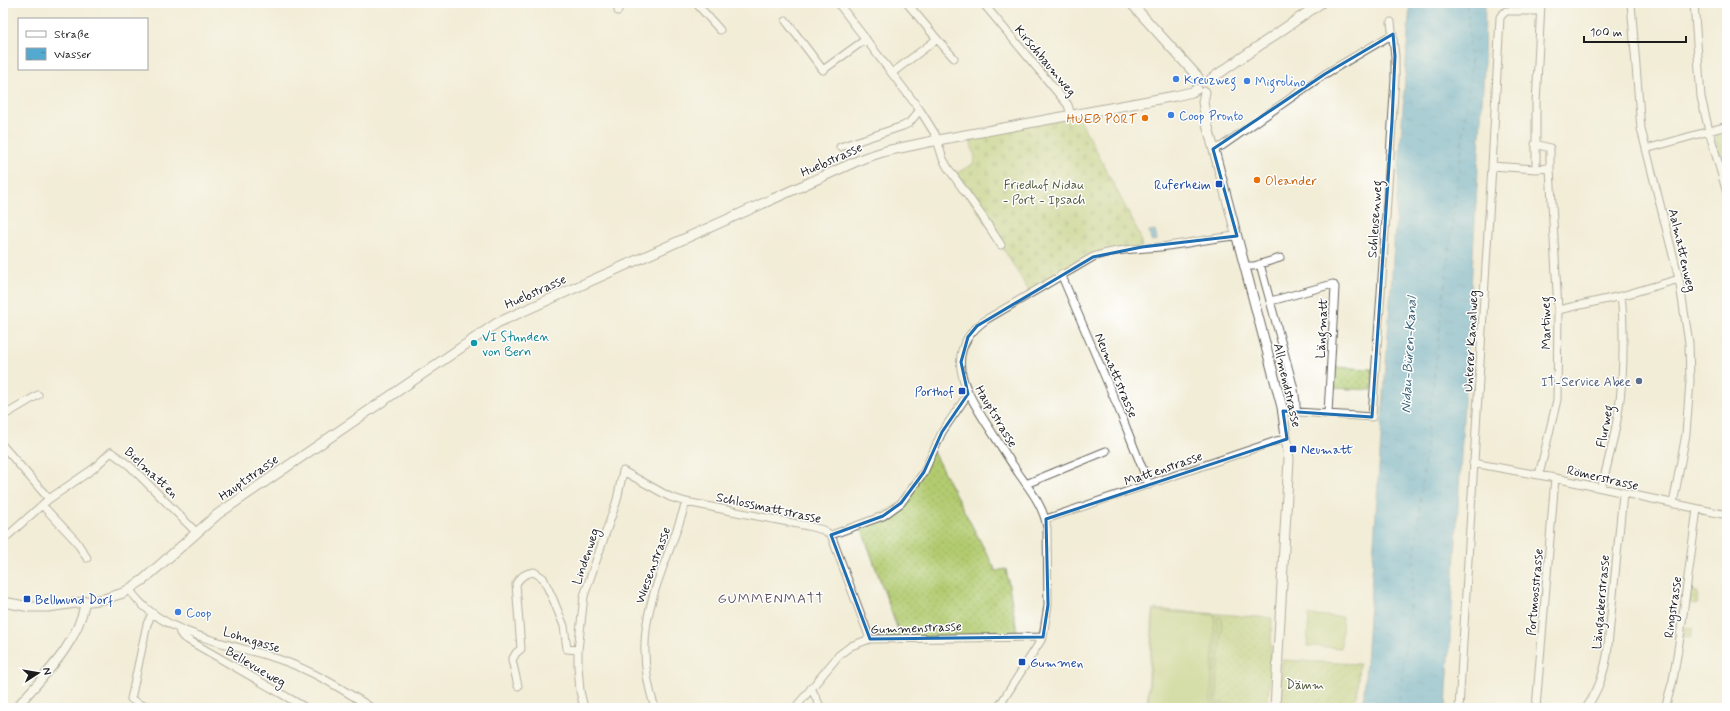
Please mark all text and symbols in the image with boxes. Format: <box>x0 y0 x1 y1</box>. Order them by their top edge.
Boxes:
legend <box>18 18 148 70</box>
scale bar <box>1584 18 1686 44</box>
street label: Kirschbaumweg <box>1010 22 1079 100</box>
text: 100 m <box>1590 25 1622 41</box>
text: Straße <box>54 27 89 43</box>
text: Wasser <box>54 47 92 63</box>
place label: Kreuzweg <box>1184 72 1236 91</box>
marker: Kreuzweg <box>1171 74 1181 84</box>
place label: Migrolino <box>1255 74 1306 93</box>
marker: Migrolino <box>1242 76 1252 86</box>
place label: Coop Pronto <box>1179 108 1244 125</box>
marker: Coop Pronto <box>1166 110 1176 120</box>
place label: HUEB PORT <box>1067 111 1138 128</box>
marker: HUEB PORT <box>1140 113 1150 123</box>
street label: Huebstrasse <box>798 139 865 182</box>
place label: Oleander <box>1265 173 1317 190</box>
marker: Oleander <box>1252 175 1262 185</box>
park label: Friedhof Nidau - Port - Ipsach <box>1003 177 1085 209</box>
place label: Ruferheim <box>1154 177 1211 194</box>
marker: Ruferheim <box>1214 179 1224 189</box>
street label: Schleusenweg <box>1364 180 1389 259</box>
street label: Aalmattenweg <box>1663 207 1699 294</box>
street label: Huebstrasse <box>502 271 569 314</box>
street label: Unterer Kanalweg <box>1460 289 1484 393</box>
water label: Nidau-Büren-Kanal <box>1397 294 1421 414</box>
street label: Martiweg <box>1538 296 1557 350</box>
street label: Längmatt <box>1312 297 1335 359</box>
place label: VI Stunden von Bern <box>482 329 550 361</box>
street label: Neumattstrasse <box>1090 331 1141 421</box>
marker: VI Stunden von Bern <box>469 338 479 348</box>
street label: Allmendstrasse <box>1269 342 1305 429</box>
place label: IT-Service Abee <box>1541 374 1631 391</box>
marker: IT-Service Abee <box>1634 376 1644 386</box>
street label: Hauptstrasse <box>971 383 1021 451</box>
place label: Porthof <box>915 384 954 401</box>
marker: Porthof <box>957 386 967 396</box>
street label: Flurweg <box>1593 403 1620 450</box>
place label: Neumatt <box>1301 442 1354 459</box>
street label: Bielmatten <box>120 444 182 502</box>
marker: Neumatt <box>1288 444 1298 454</box>
street label: Mattenstrasse <box>1122 448 1205 491</box>
street label: Hauptstrasse <box>216 451 282 505</box>
street label: Römerstrasse <box>1565 462 1640 495</box>
street label: Schlossmattstrasse <box>715 489 823 528</box>
street label: Wiesenstrasse <box>632 525 675 606</box>
street label: Lindenweg <box>569 526 605 587</box>
street label: Portmoosstrasse <box>1523 548 1548 636</box>
street label: Längackerstrasse <box>1589 554 1616 650</box>
street label: Ringstrasse <box>1661 575 1687 639</box>
district label: GUMMENMATT <box>717 590 825 608</box>
place label: Bellmund Dorf <box>35 592 113 609</box>
marker: Bellmund Dorf <box>22 594 32 604</box>
place label: Coop <box>186 605 212 622</box>
marker: Coop <box>173 607 183 617</box>
street label: Gummenstrasse <box>870 618 962 639</box>
street label: Lohngasse <box>221 624 282 657</box>
street label: Bellevueweg <box>221 643 289 692</box>
north arrow <box>18 653 58 693</box>
place label: Gummen <box>1030 655 1083 672</box>
marker: Gummen <box>1017 657 1027 667</box>
text: N <box>39 666 54 676</box>
park label: Dämm <box>1286 677 1324 694</box>

